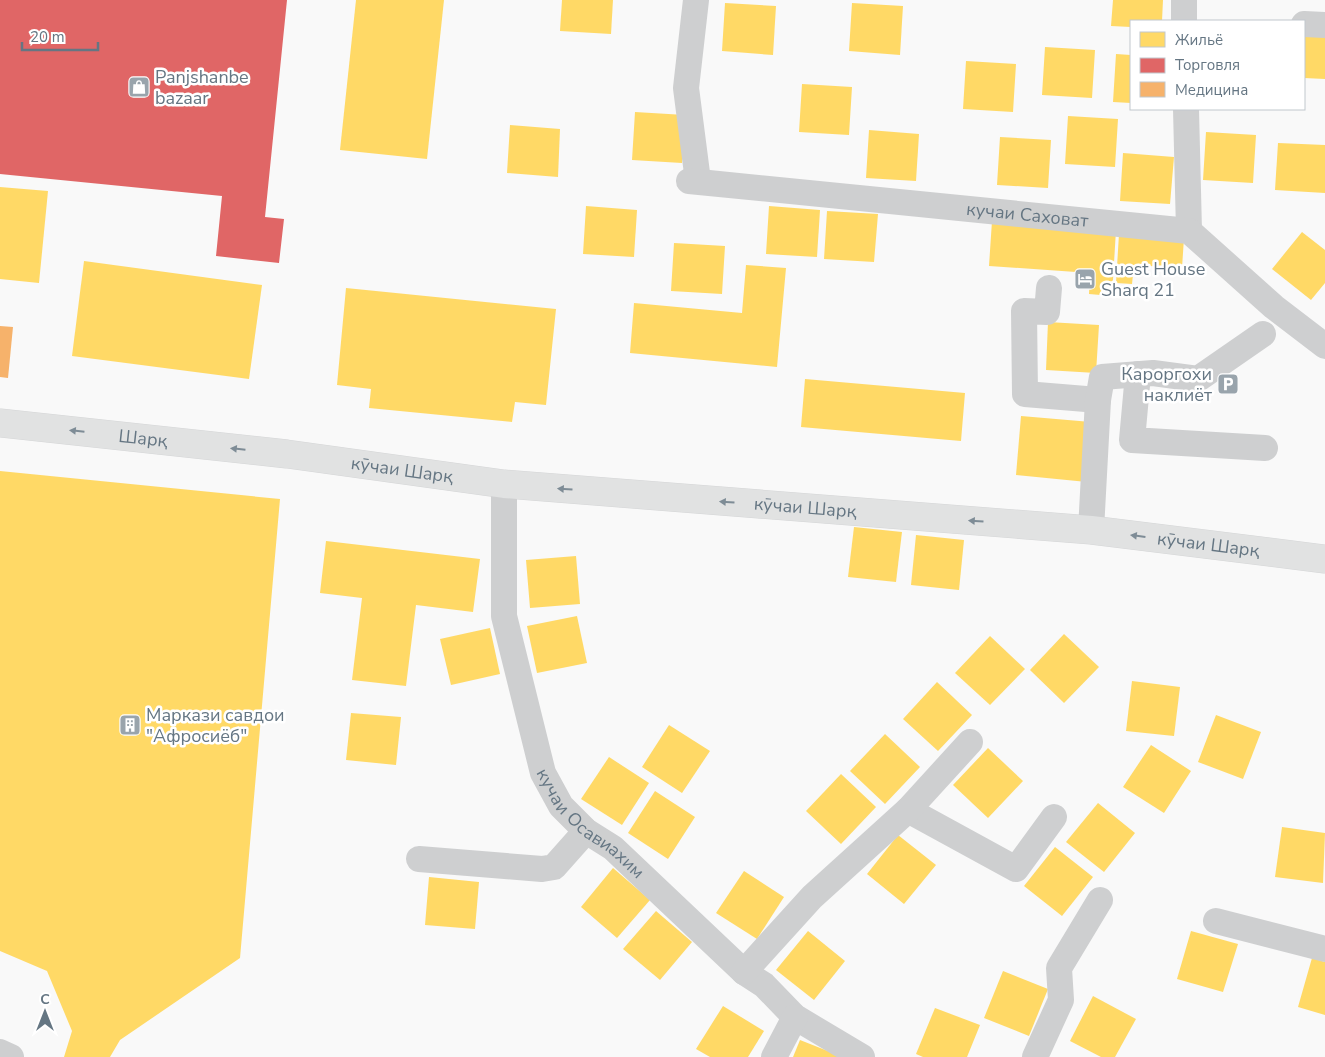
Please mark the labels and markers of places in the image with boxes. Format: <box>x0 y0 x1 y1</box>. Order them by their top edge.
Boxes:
place label: Panjshanbe bazaar <box>155 65 249 110</box>
shop icon: Panjshanbe bazaar <box>127 75 151 99</box>
place label: Guest House Sharq 21 <box>1101 257 1205 302</box>
hotel icon: Guest House Sharq 21 <box>1073 267 1097 291</box>
place label: Кароргохи наклиёт <box>1121 362 1212 407</box>
parking icon: Кароргохи наклиёт <box>1216 372 1240 396</box>
place label: Маркази савдои "Афросиёб" <box>146 703 285 748</box>
building icon: Маркази савдои "Афросиёб" <box>118 713 142 737</box>

